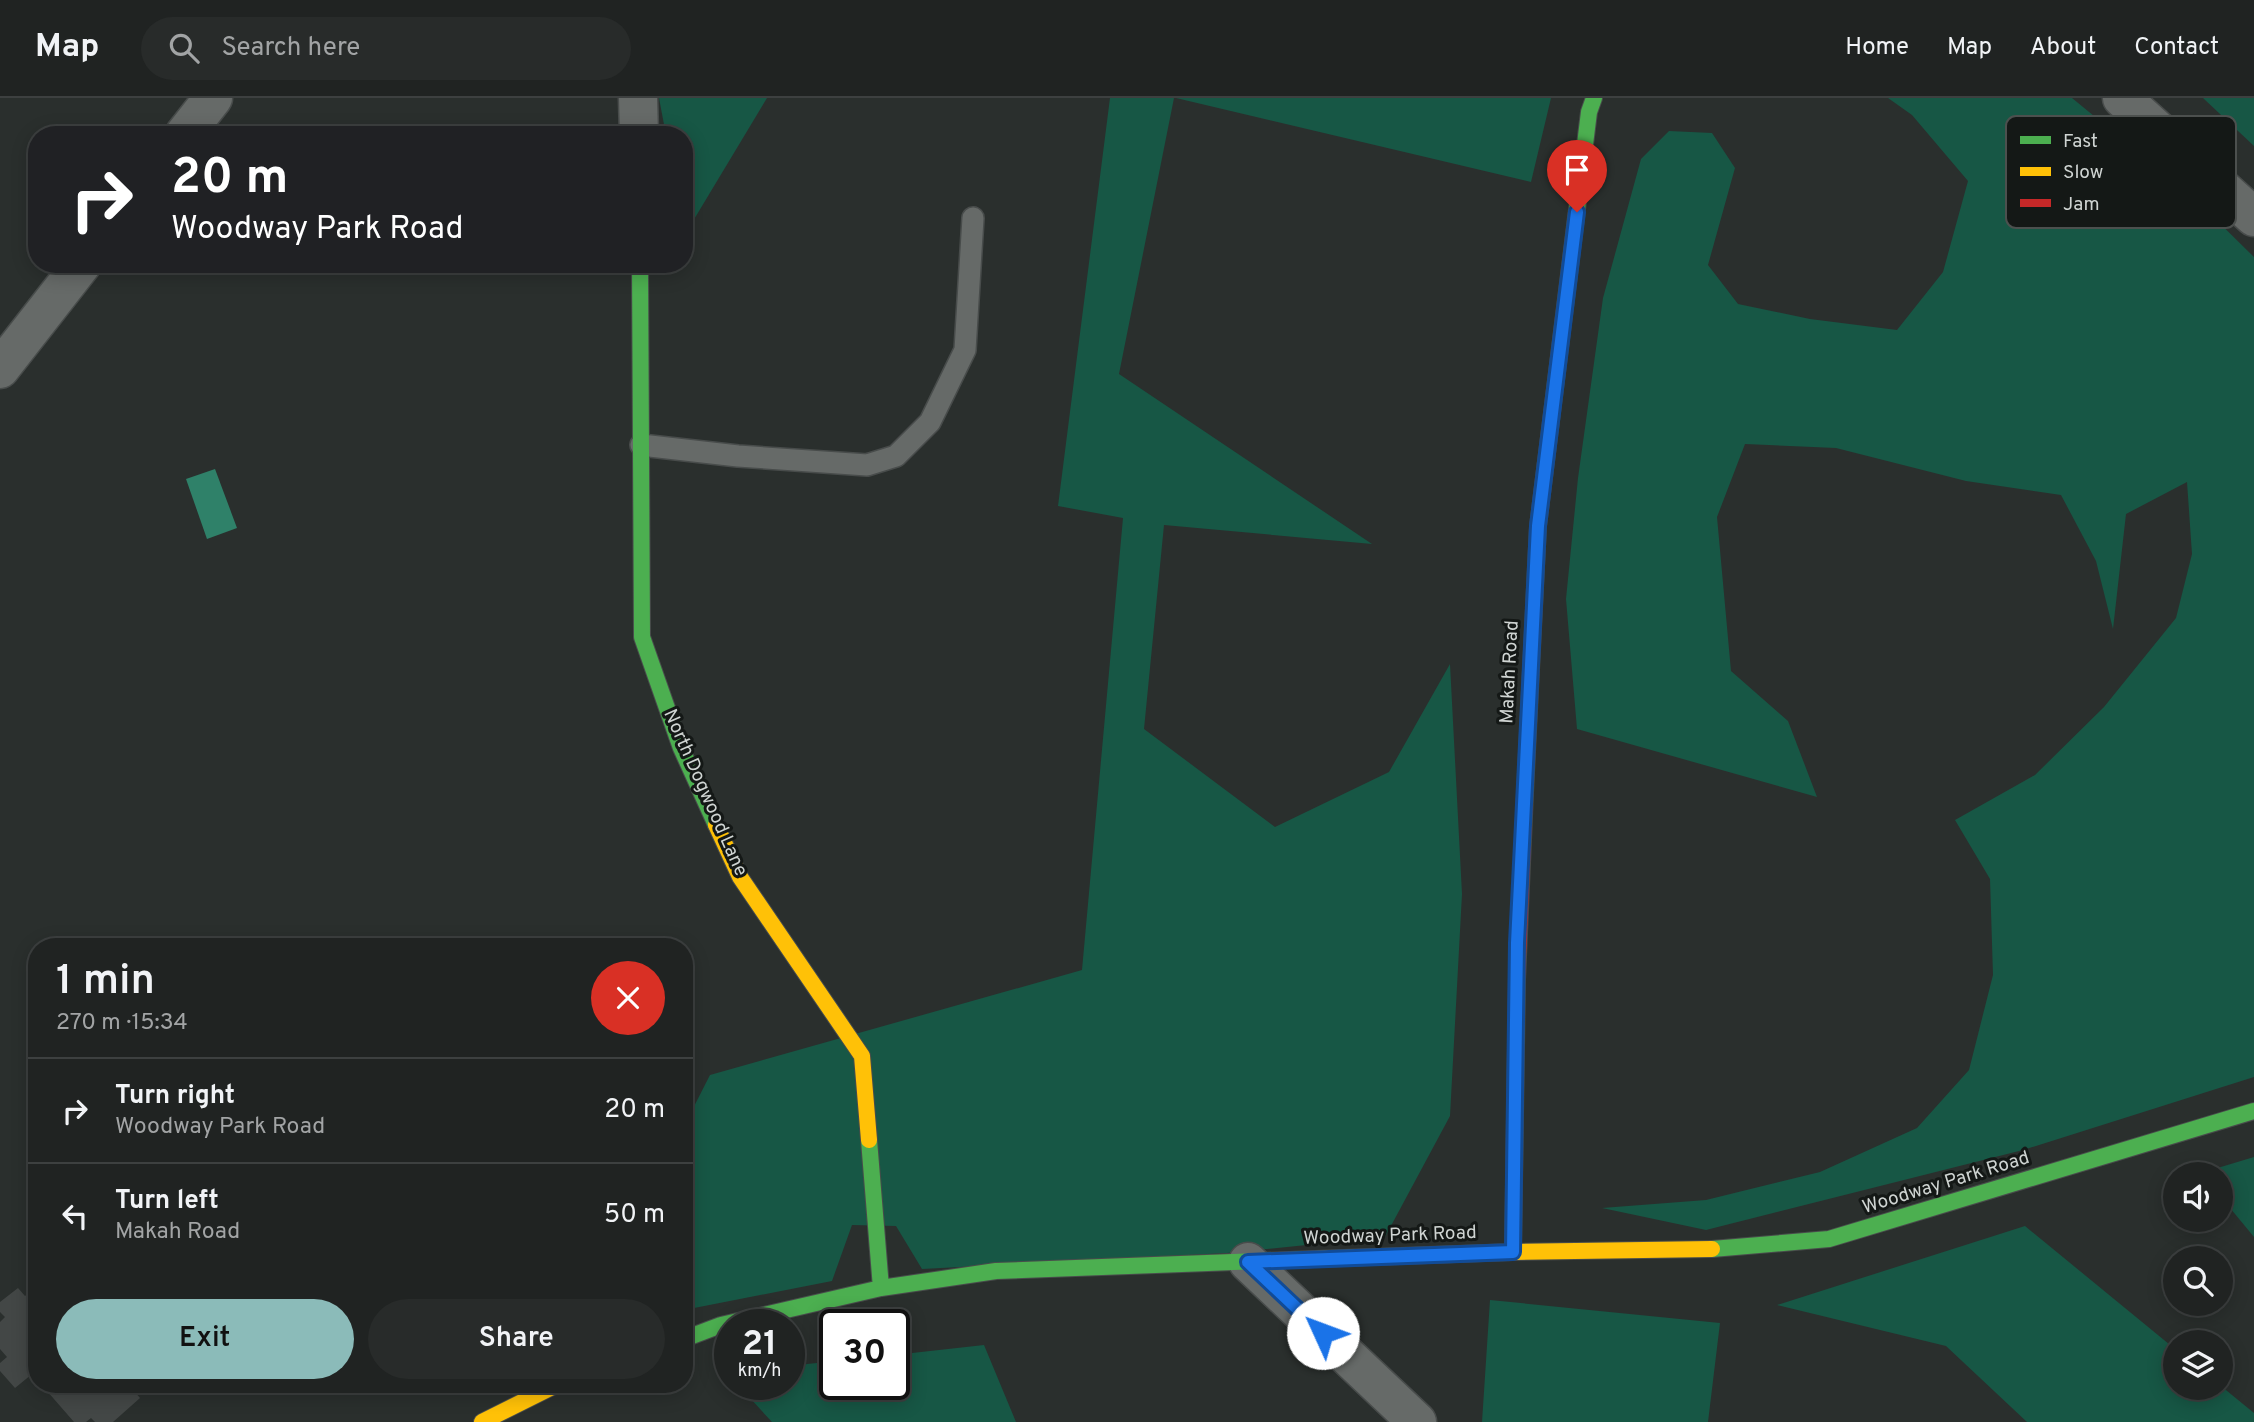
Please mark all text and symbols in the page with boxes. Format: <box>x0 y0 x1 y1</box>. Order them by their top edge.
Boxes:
search box <box>141 17 631 80</box>
text: Map <box>35 27 99 69</box>
icon: search <box>165 29 203 67</box>
text: Search here <box>221 32 360 65</box>
text: Home <box>1845 33 1909 63</box>
text: Map <box>1947 33 1992 63</box>
text: About <box>2030 33 2096 63</box>
text: Contact <box>2134 33 2219 63</box>
legend <box>2006 116 2236 228</box>
text: Fast <box>2063 130 2098 154</box>
pin <box>1547 140 1607 212</box>
text: 20 m <box>171 149 288 211</box>
icon: arrive <box>1558 151 1596 189</box>
icon: right <box>56 154 147 245</box>
text: Slow <box>2063 161 2103 185</box>
text: Jam <box>2063 193 2100 217</box>
text: Woodway Park Road <box>171 210 463 250</box>
street label: Makah Road <box>1495 620 1525 724</box>
street label: North Dogwood Lane <box>657 706 753 880</box>
text: 1 min <box>56 956 155 1009</box>
button: close <box>591 961 665 1035</box>
text: 270 m · 15:34 <box>56 1009 188 1038</box>
text: Turn right <box>115 1080 235 1113</box>
icon: right <box>56 1092 94 1130</box>
text: 20 m <box>604 1094 665 1127</box>
text: Woodway Park Road <box>115 1113 325 1142</box>
street label: Woodway Park Road <box>1859 1146 2033 1220</box>
map controls <box>2163 1162 2233 1400</box>
button: sound <box>2163 1162 2233 1232</box>
text: Turn left <box>115 1185 219 1218</box>
icon: left <box>56 1197 94 1235</box>
text: 50 m <box>604 1199 665 1232</box>
text: Makah Road <box>115 1218 240 1247</box>
street label: Woodway Park Road <box>1303 1221 1477 1251</box>
button: search <box>2163 1246 2233 1316</box>
position arrow <box>1286 1296 1360 1370</box>
button: Exit <box>56 1299 354 1379</box>
button: Share <box>368 1299 665 1379</box>
speed limit sign: 30 <box>819 1309 910 1400</box>
text: 21 <box>742 1323 777 1367</box>
button: layers <box>2163 1330 2233 1400</box>
text: km/h <box>738 1360 781 1383</box>

